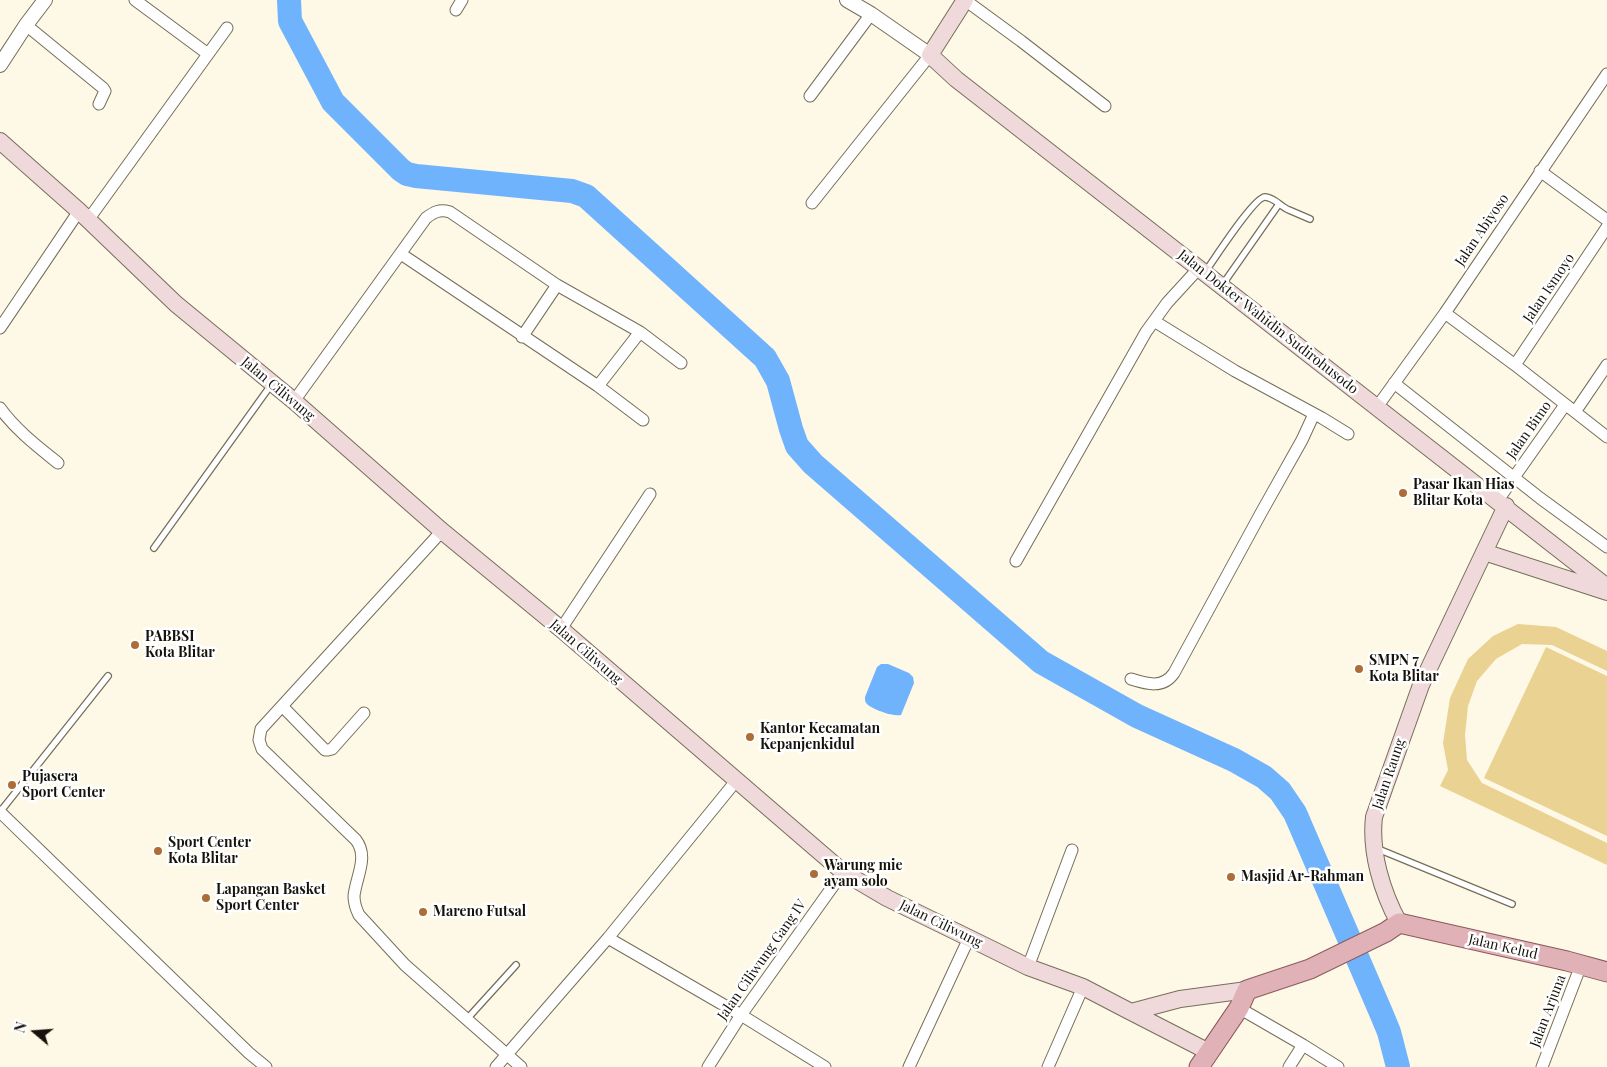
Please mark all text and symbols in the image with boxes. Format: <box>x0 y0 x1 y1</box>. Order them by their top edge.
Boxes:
street label: Jalan Abiyoso <box>1452 191 1512 269</box>
street label: Jalan Dokter Wahidin Sudirohusodo <box>1175 246 1361 398</box>
street label: Jalan Ismoyo <box>1520 250 1578 326</box>
street label: Jalan Ciliwung <box>238 354 318 424</box>
street label: Jalan Bimo <box>1503 398 1555 462</box>
place label: Pasar Ikan Hias Blitar Kota <box>1413 477 1514 510</box>
marker: Pasar Ikan Hias Blitar Kota <box>1397 487 1409 499</box>
street label: Jalan Ciliwung <box>546 616 626 688</box>
place label: PABBSI Kota Blitar <box>145 629 215 662</box>
marker: PABBSI Kota Blitar <box>129 639 141 651</box>
place label: SMPN 7 Kota Blitar <box>1369 653 1439 686</box>
marker: SMPN 7 Kota Blitar <box>1353 663 1365 675</box>
place label: Kantor Kecamatan Kepanjenkidul <box>760 721 880 754</box>
marker: Kantor Kecamatan Kepanjenkidul <box>744 731 756 743</box>
street label: Jalan Raung <box>1369 736 1409 812</box>
place label: Pujasera Sport Center <box>22 769 105 802</box>
marker: Pujasera Sport Center <box>6 779 18 791</box>
place label: Sport Center Kota Blitar <box>168 835 251 868</box>
marker: Sport Center Kota Blitar <box>152 845 164 857</box>
place label: Warung mie ayam solo <box>824 858 903 890</box>
marker: Warung mie ayam solo <box>808 868 820 880</box>
place label: Masjid Ar-Rahman <box>1241 869 1364 885</box>
marker: Masjid Ar-Rahman <box>1225 871 1237 883</box>
place label: Lapangan Basket Sport Center <box>216 882 326 914</box>
marker: Lapangan Basket Sport Center <box>200 892 212 904</box>
street label: Jalan Ciliwung Gang IV <box>714 896 810 1024</box>
street label: Jalan Ciliwung <box>897 897 985 951</box>
place label: Mareno Futsal <box>433 904 526 920</box>
marker: Mareno Futsal <box>417 906 429 918</box>
street label: Jalan Kelud <box>1467 931 1539 963</box>
street label: Jalan Arjuna <box>1526 972 1570 1050</box>
north arrow <box>10 1007 60 1057</box>
text: N <box>10 1019 31 1035</box>

